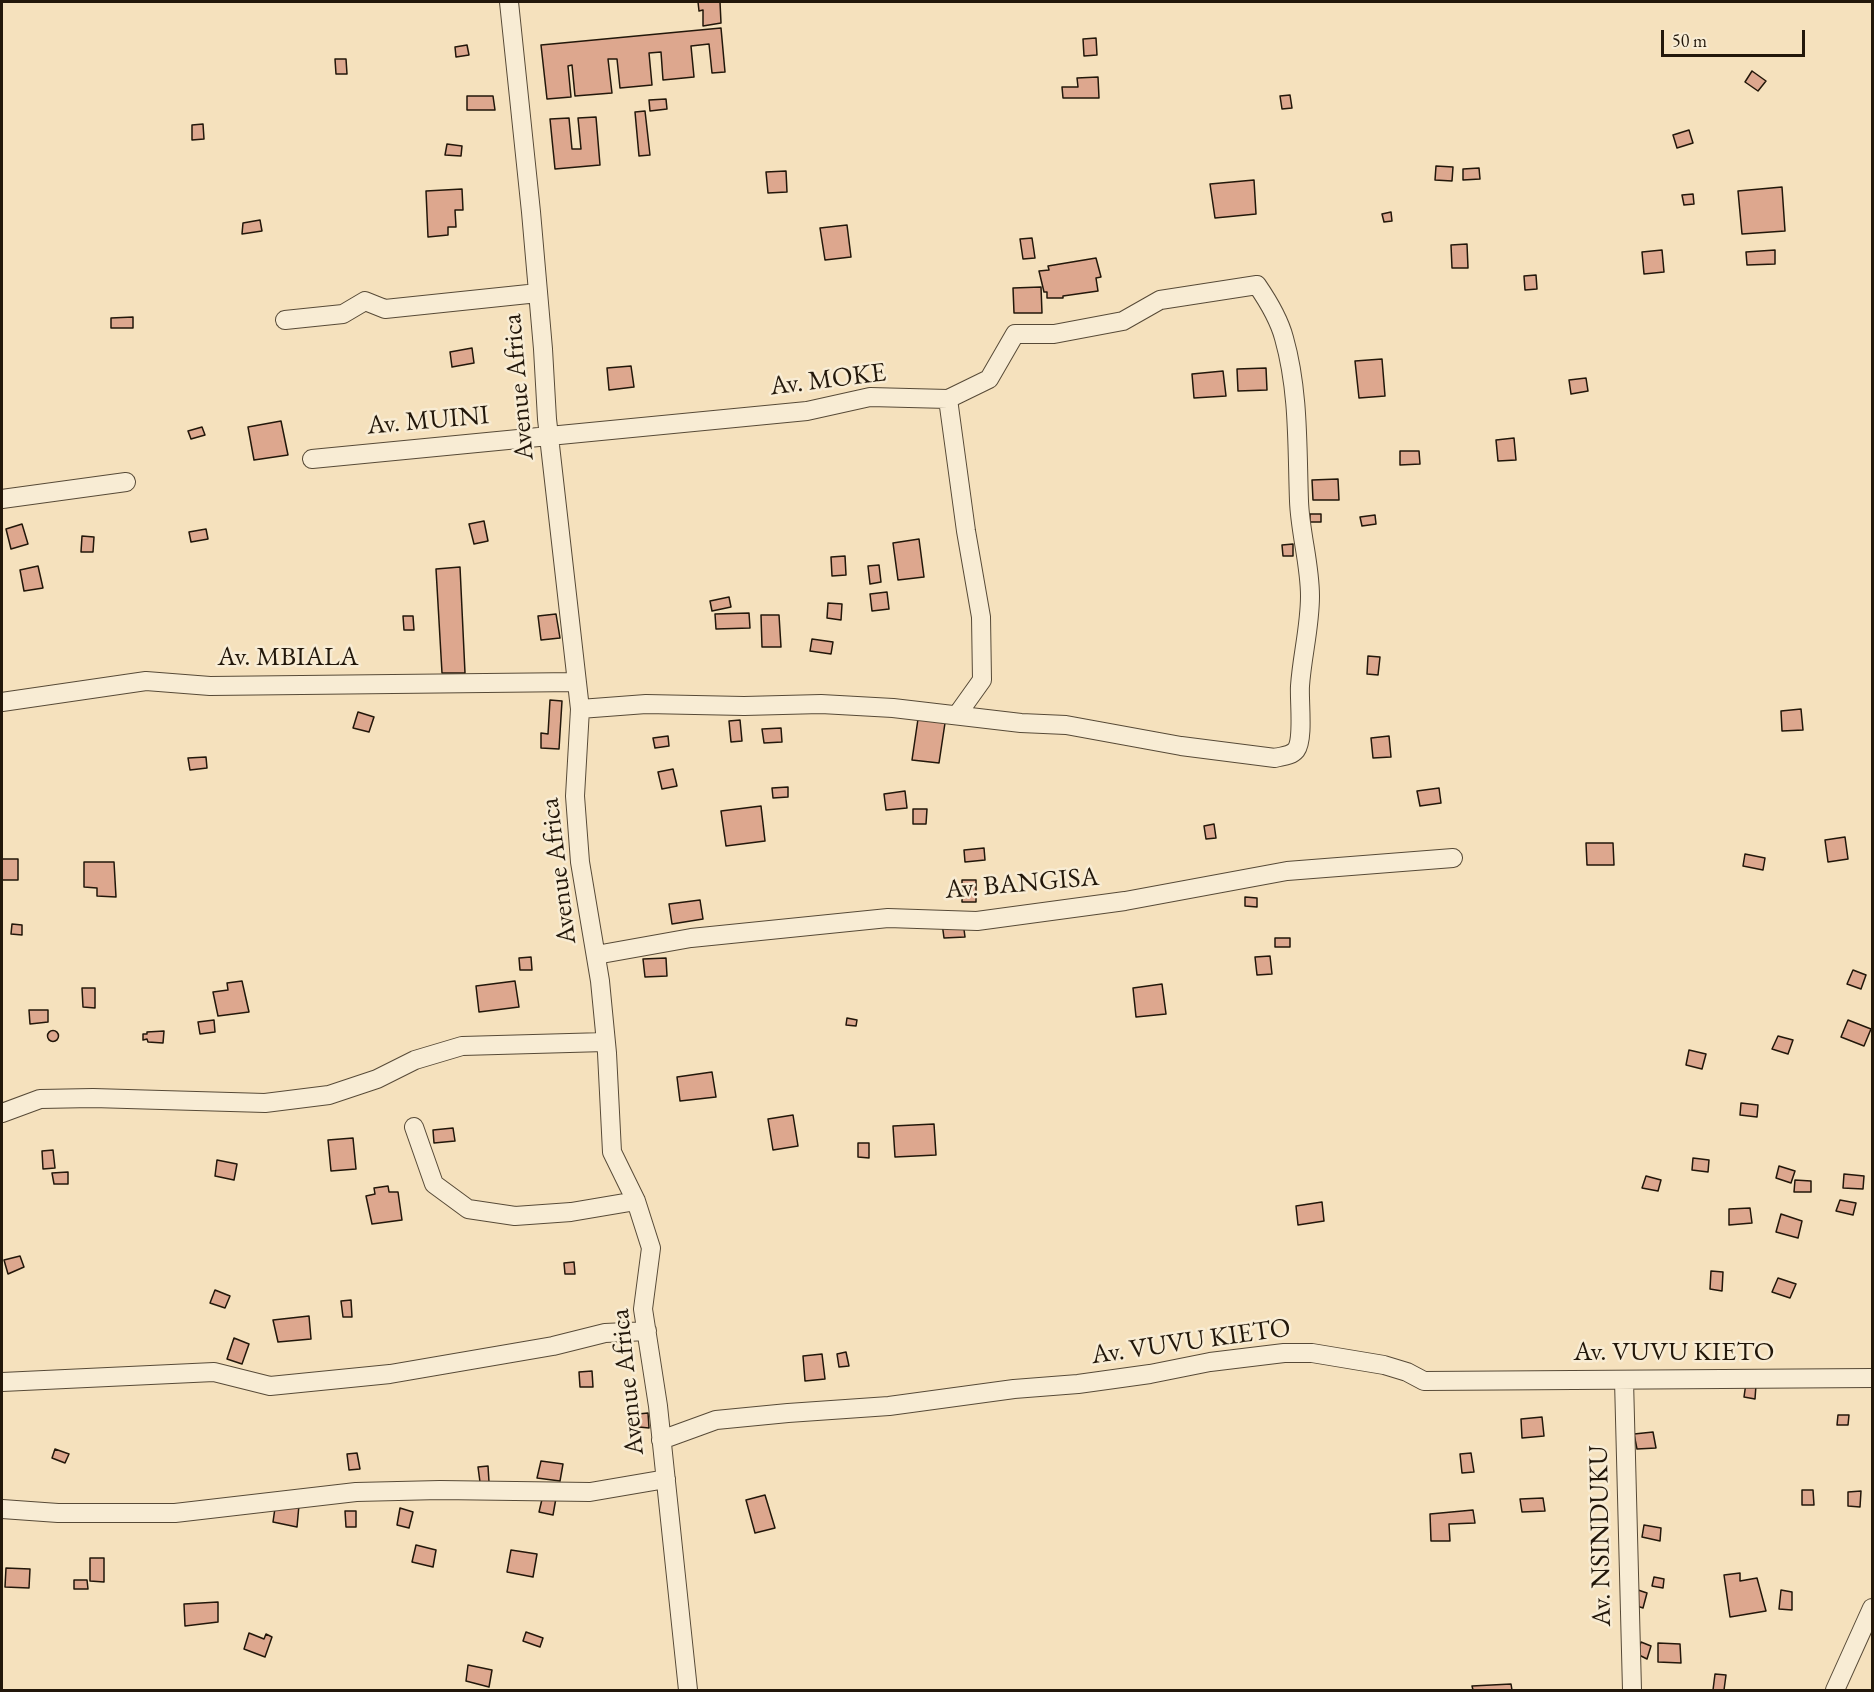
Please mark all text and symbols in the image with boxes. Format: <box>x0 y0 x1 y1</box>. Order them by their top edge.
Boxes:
scale bar <box>1664 18 1808 56</box>
text: 50 m <box>1672 29 1707 52</box>
street label: Avenue Africa <box>496 312 542 462</box>
street label: Av. MOKE <box>768 357 888 403</box>
street label: Av. MUINI <box>366 400 490 442</box>
street label: Av. MBIALA <box>218 642 358 674</box>
street label: Avenue Africa <box>534 796 584 946</box>
street label: Av. BANGISA <box>944 861 1100 907</box>
street label: Avenue Africa <box>604 1307 652 1457</box>
street label: Av. VUVU KIETO <box>1089 1312 1293 1372</box>
street label: Av. VUVU KIETO <box>1574 1337 1774 1369</box>
street label: Av. NSINDUKU <box>1583 1445 1619 1627</box>

